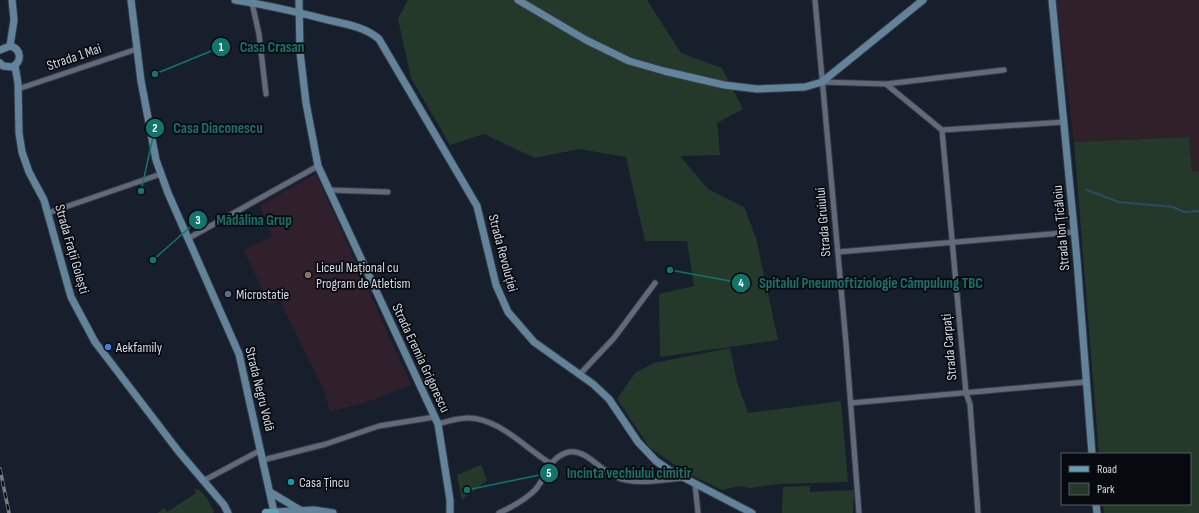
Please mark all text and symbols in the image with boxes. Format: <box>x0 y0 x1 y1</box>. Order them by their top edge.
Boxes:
callout: Casa Crasan <box>211 33 312 60</box>
text: Casa Crasan <box>240 38 304 57</box>
street label: Strada 1 Mai <box>45 40 103 74</box>
text: 1 <box>219 40 224 55</box>
callout: Casa Diaconescu <box>145 114 271 141</box>
text: Casa Diaconescu <box>173 119 263 138</box>
text: 2 <box>152 121 158 136</box>
street label: Strada Ion Țicăloiu <box>1049 184 1073 271</box>
street label: Strada Gruiului <box>812 187 834 257</box>
street label: Strada Frații Golești <box>51 202 93 296</box>
callout: Mădălina Grup <box>188 206 299 233</box>
text: Mădălina Grup <box>216 211 292 230</box>
street label: Strada Revoluției <box>485 212 521 294</box>
text: 3 <box>195 213 201 228</box>
place label: Liceul Național cu Program de Atletism <box>316 259 411 292</box>
callout: Spitalul Pneumoftiziologie Câmpulung TBC <box>731 269 991 296</box>
marker: Liceul Național cu Program de Atletism <box>303 270 313 280</box>
text: Spitalul Pneumoftiziologie Câmpulung TBC <box>759 274 983 293</box>
text: 4 <box>738 276 744 291</box>
place label: Microstatie <box>236 286 289 303</box>
marker: Microstatie <box>223 289 233 299</box>
street label: Strada Eremia Grigorescu <box>388 301 454 415</box>
street label: Strada Carpați <box>938 313 960 381</box>
place label: Aekfamily <box>115 339 163 356</box>
marker: Aekfamily <box>103 342 113 352</box>
street label: Strada Negru Vodă <box>241 345 279 433</box>
legend <box>1061 453 1191 505</box>
callout: Incinta vechiului cimitir <box>539 459 700 486</box>
text: Road <box>1097 462 1117 477</box>
text: Incinta vechiului cimitir <box>567 464 692 483</box>
text: 5 <box>546 466 552 481</box>
place label: Casa Țincu <box>299 474 349 491</box>
marker: Casa Țincu <box>286 477 296 487</box>
text: Park <box>1097 482 1115 497</box>

